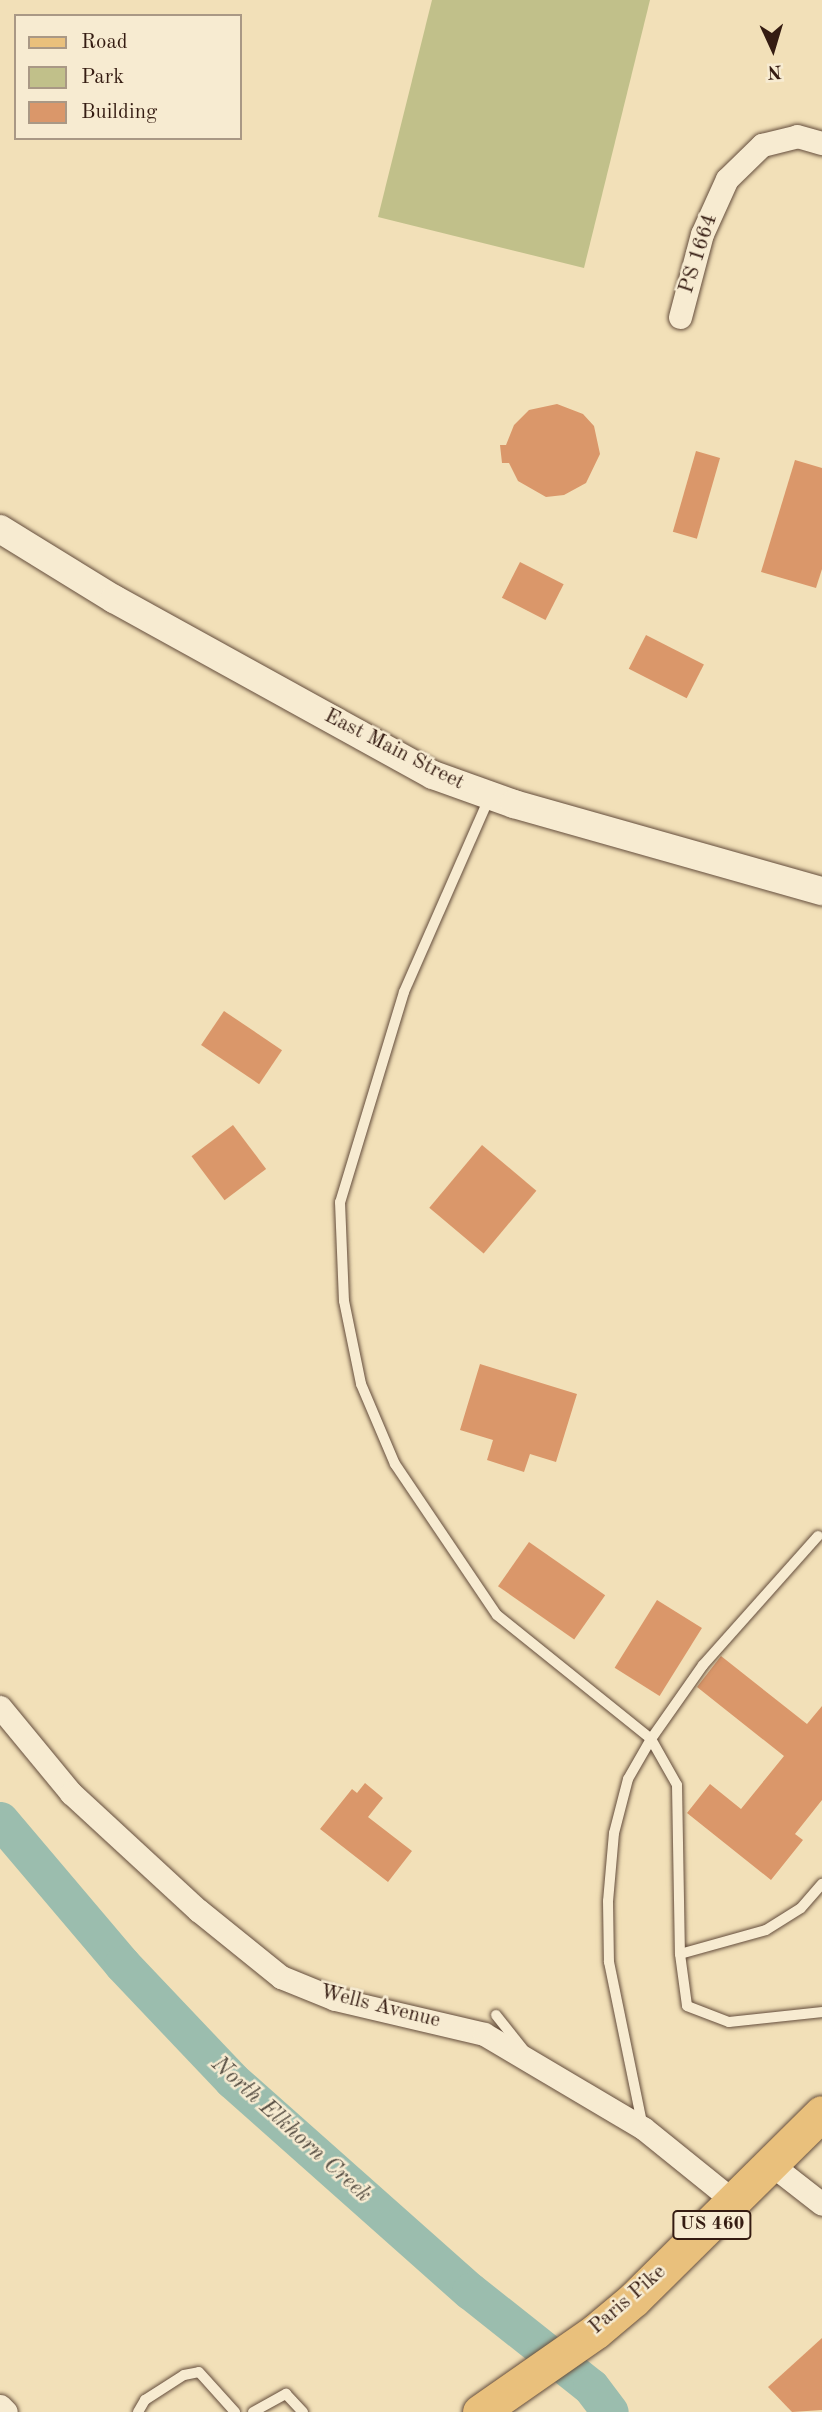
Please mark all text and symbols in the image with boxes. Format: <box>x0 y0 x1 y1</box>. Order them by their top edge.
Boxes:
legend <box>14 14 242 140</box>
north arrow <box>738 14 808 84</box>
text: Road <box>81 32 128 53</box>
text: N <box>767 60 782 80</box>
text: Park <box>81 67 124 88</box>
text: Building <box>81 102 157 123</box>
street label: PS 1664 <box>674 211 724 297</box>
street label: East Main Street <box>320 704 468 796</box>
street label: Wells Avenue <box>317 1980 443 2034</box>
water label: North Elkhorn Creek <box>205 2051 377 2209</box>
road number: US 460 <box>672 2210 752 2240</box>
street label: Paris Pike <box>584 2260 672 2340</box>

